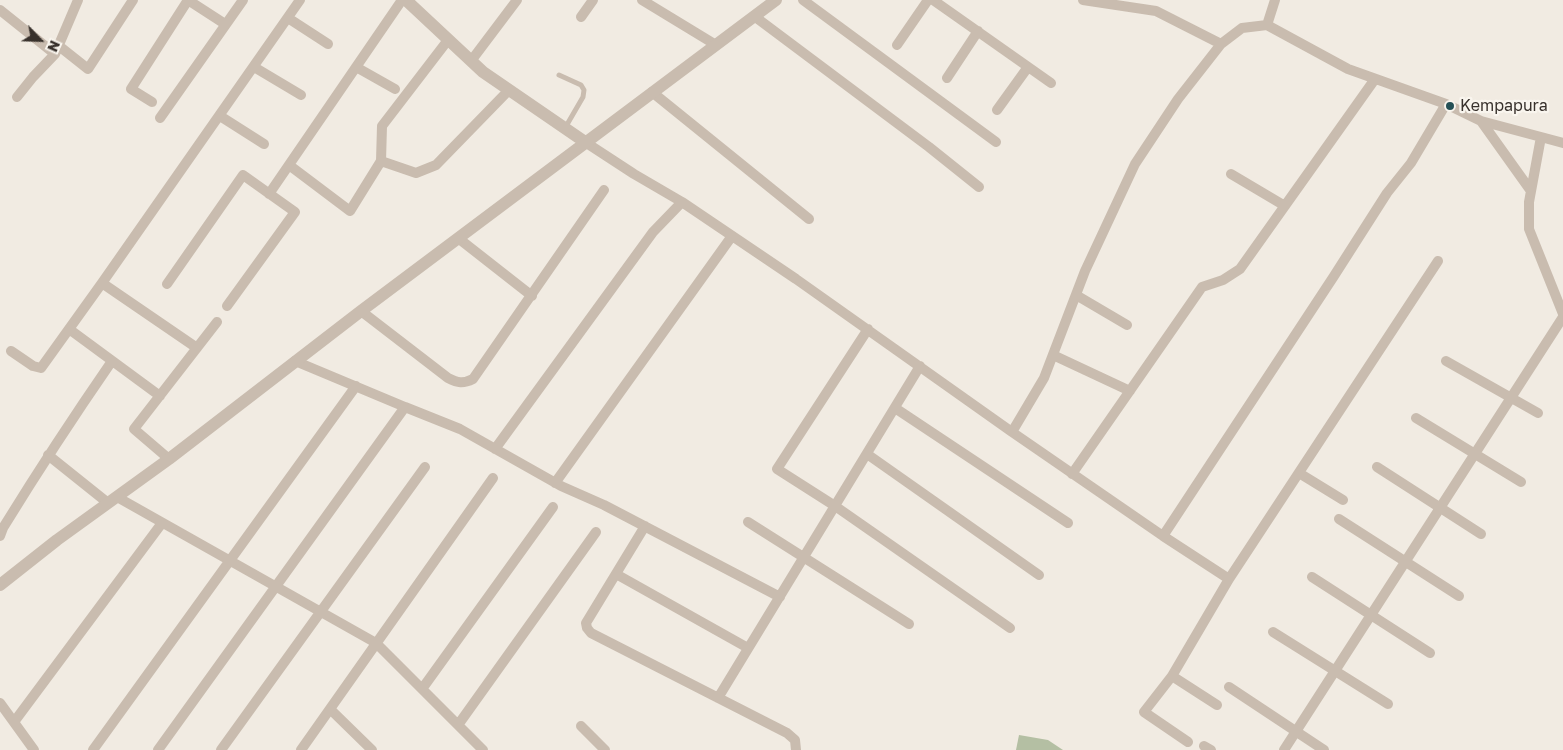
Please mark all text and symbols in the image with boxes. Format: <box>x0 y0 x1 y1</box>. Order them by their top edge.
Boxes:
north arrow <box>15 15 65 65</box>
text: N <box>44 38 64 55</box>
place label: Kempapura <box>1460 96 1548 116</box>
marker: Kempapura <box>1444 100 1456 112</box>

